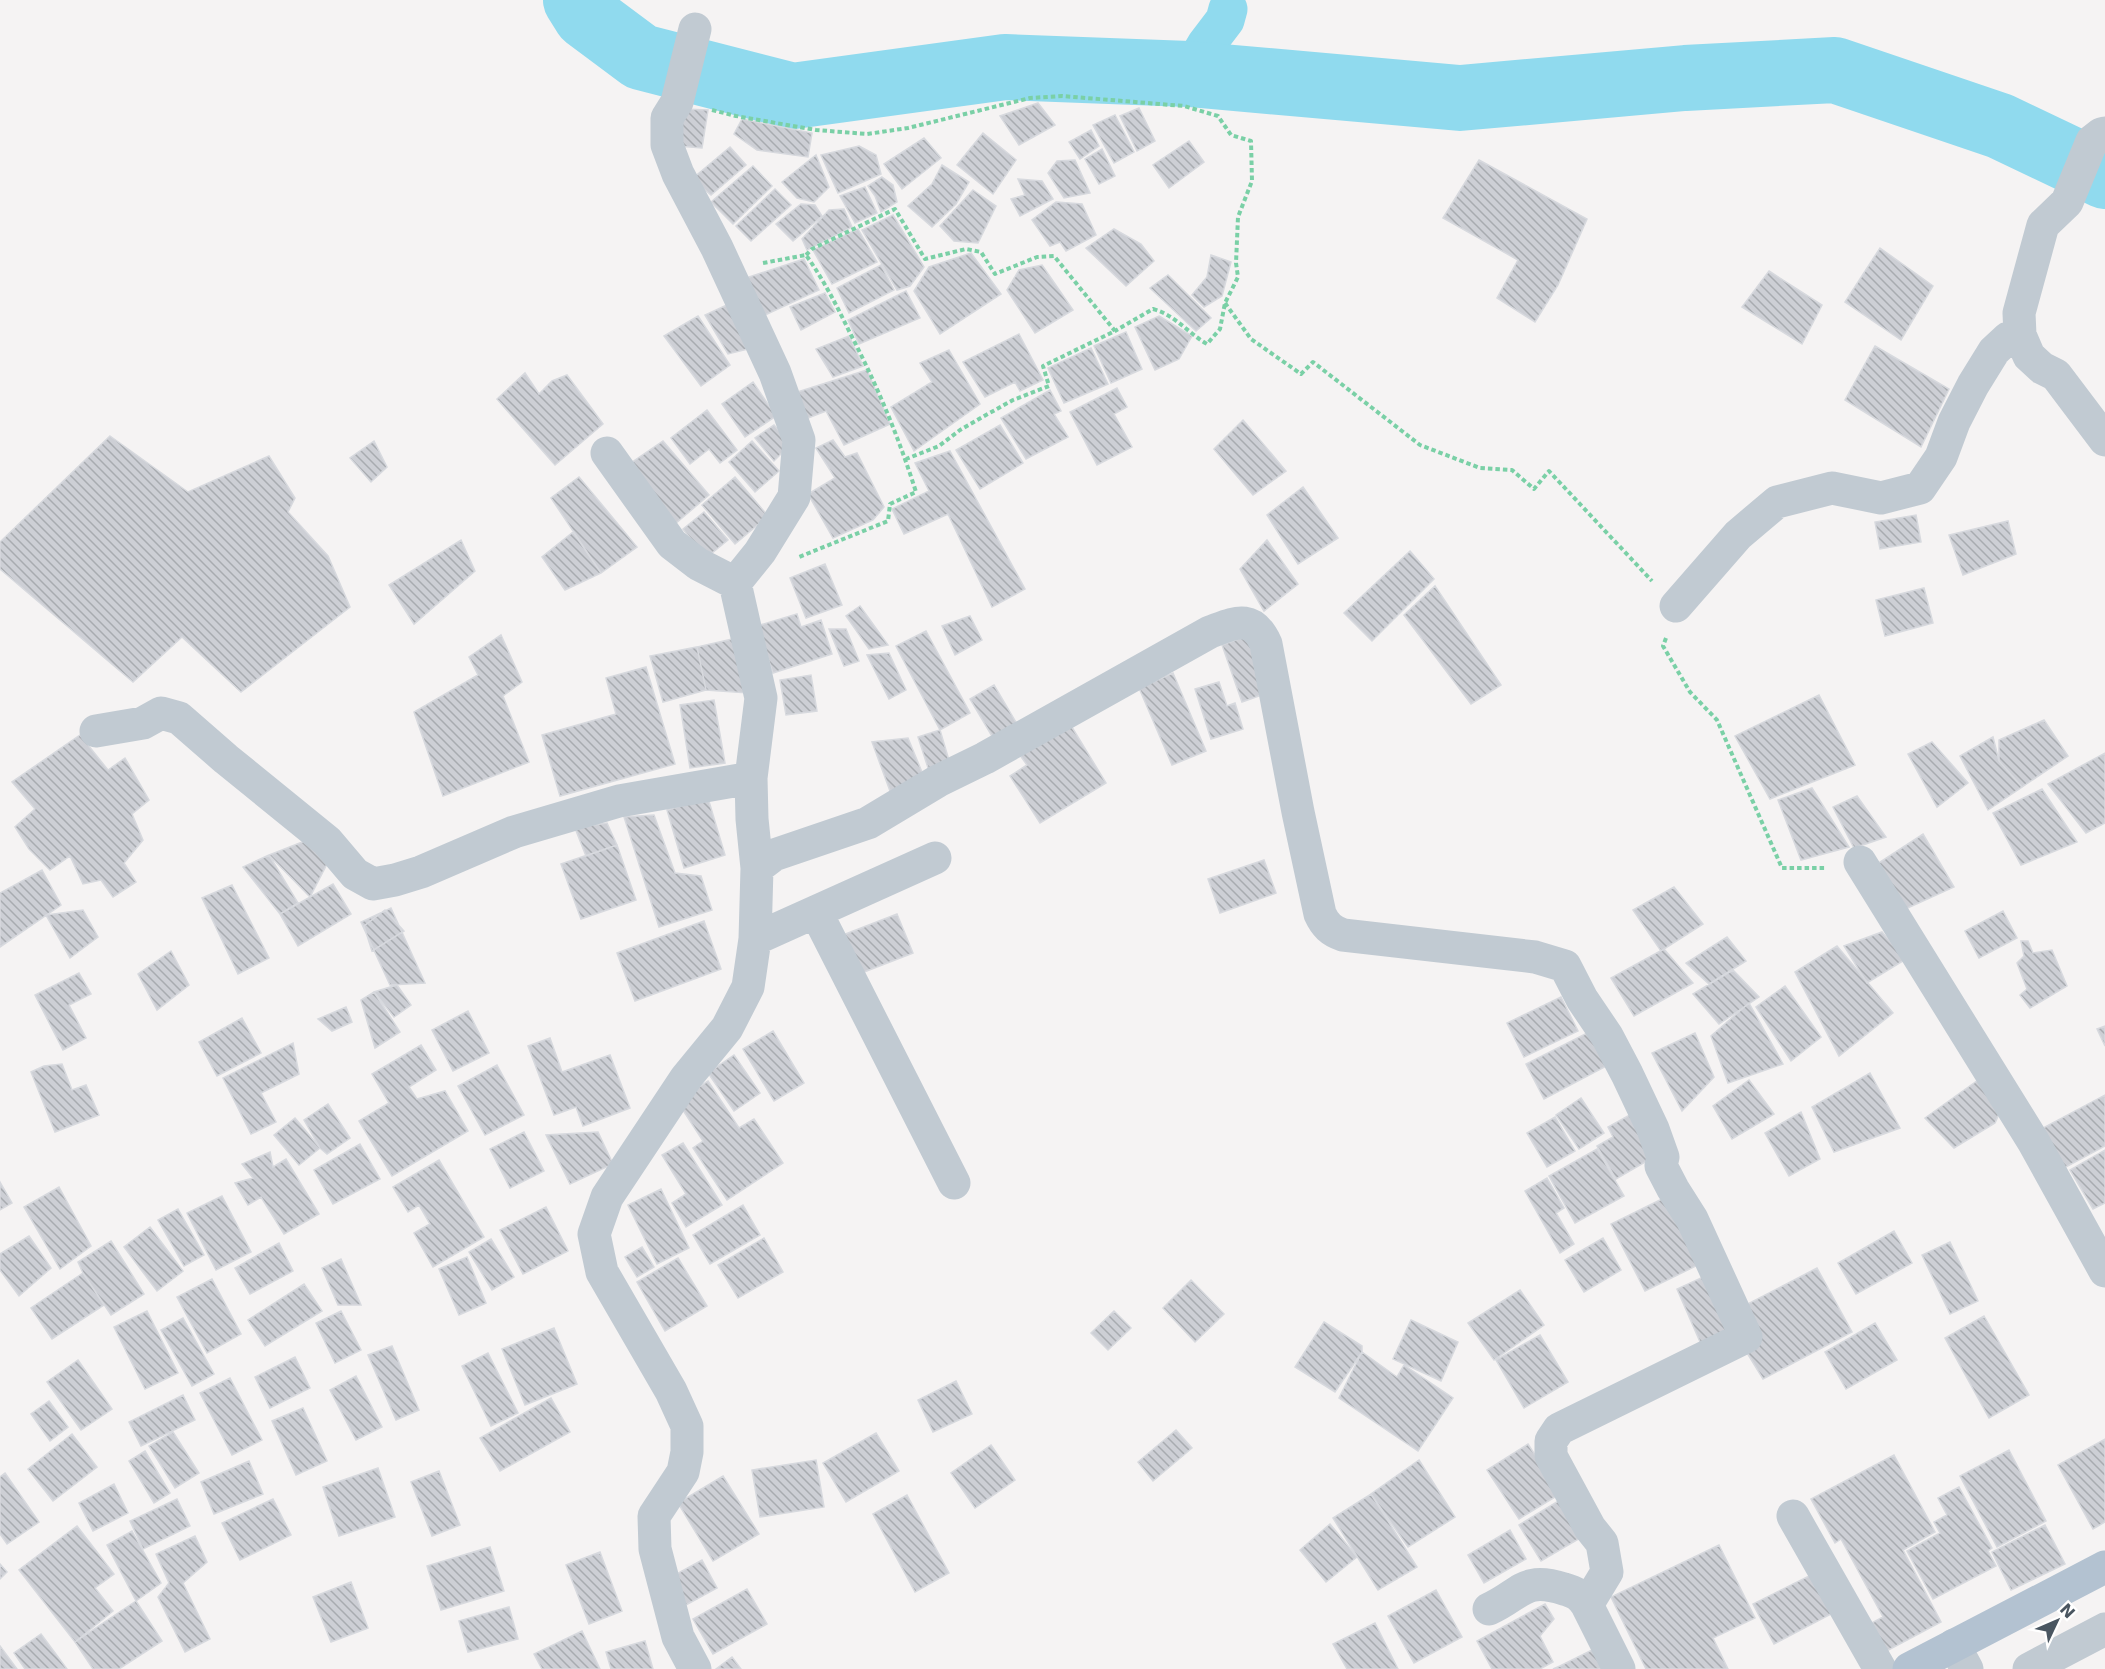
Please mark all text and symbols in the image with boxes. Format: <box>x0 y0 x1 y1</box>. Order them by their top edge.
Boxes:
north arrow <box>2027 1591 2087 1651</box>
text: N <box>2056 1600 2079 1622</box>

